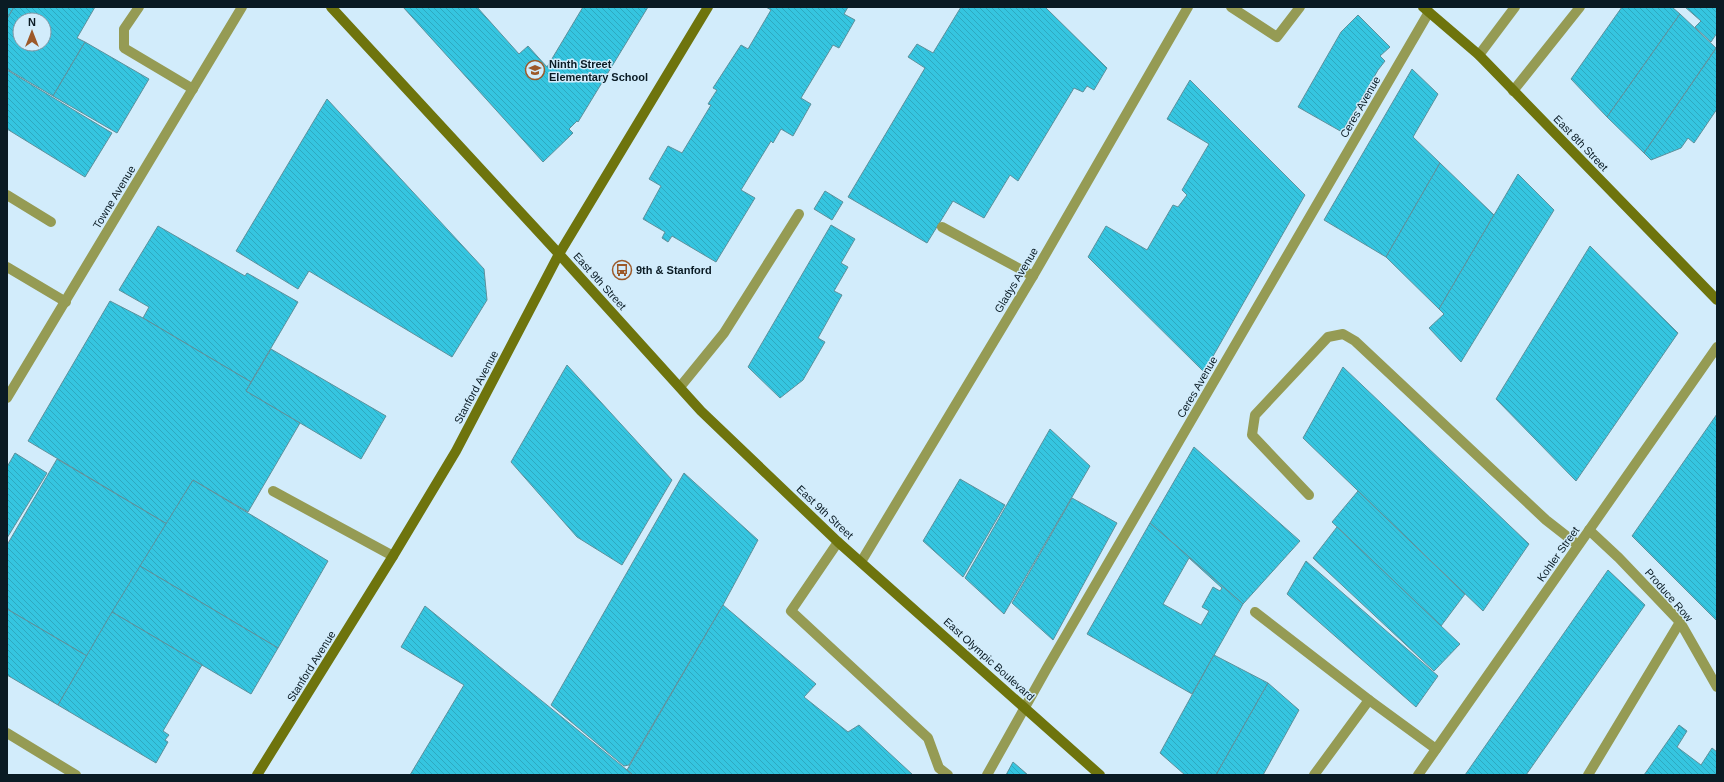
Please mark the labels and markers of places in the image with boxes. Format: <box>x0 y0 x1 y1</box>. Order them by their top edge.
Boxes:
place label: Ninth Street Elementary School <box>549 58 648 83</box>
school or university icon: Ninth Street Elementary School <box>524 59 546 81</box>
bus stop icon: 9th & Stanford <box>611 259 633 281</box>
place label: 9th & Stanford <box>636 264 712 276</box>

